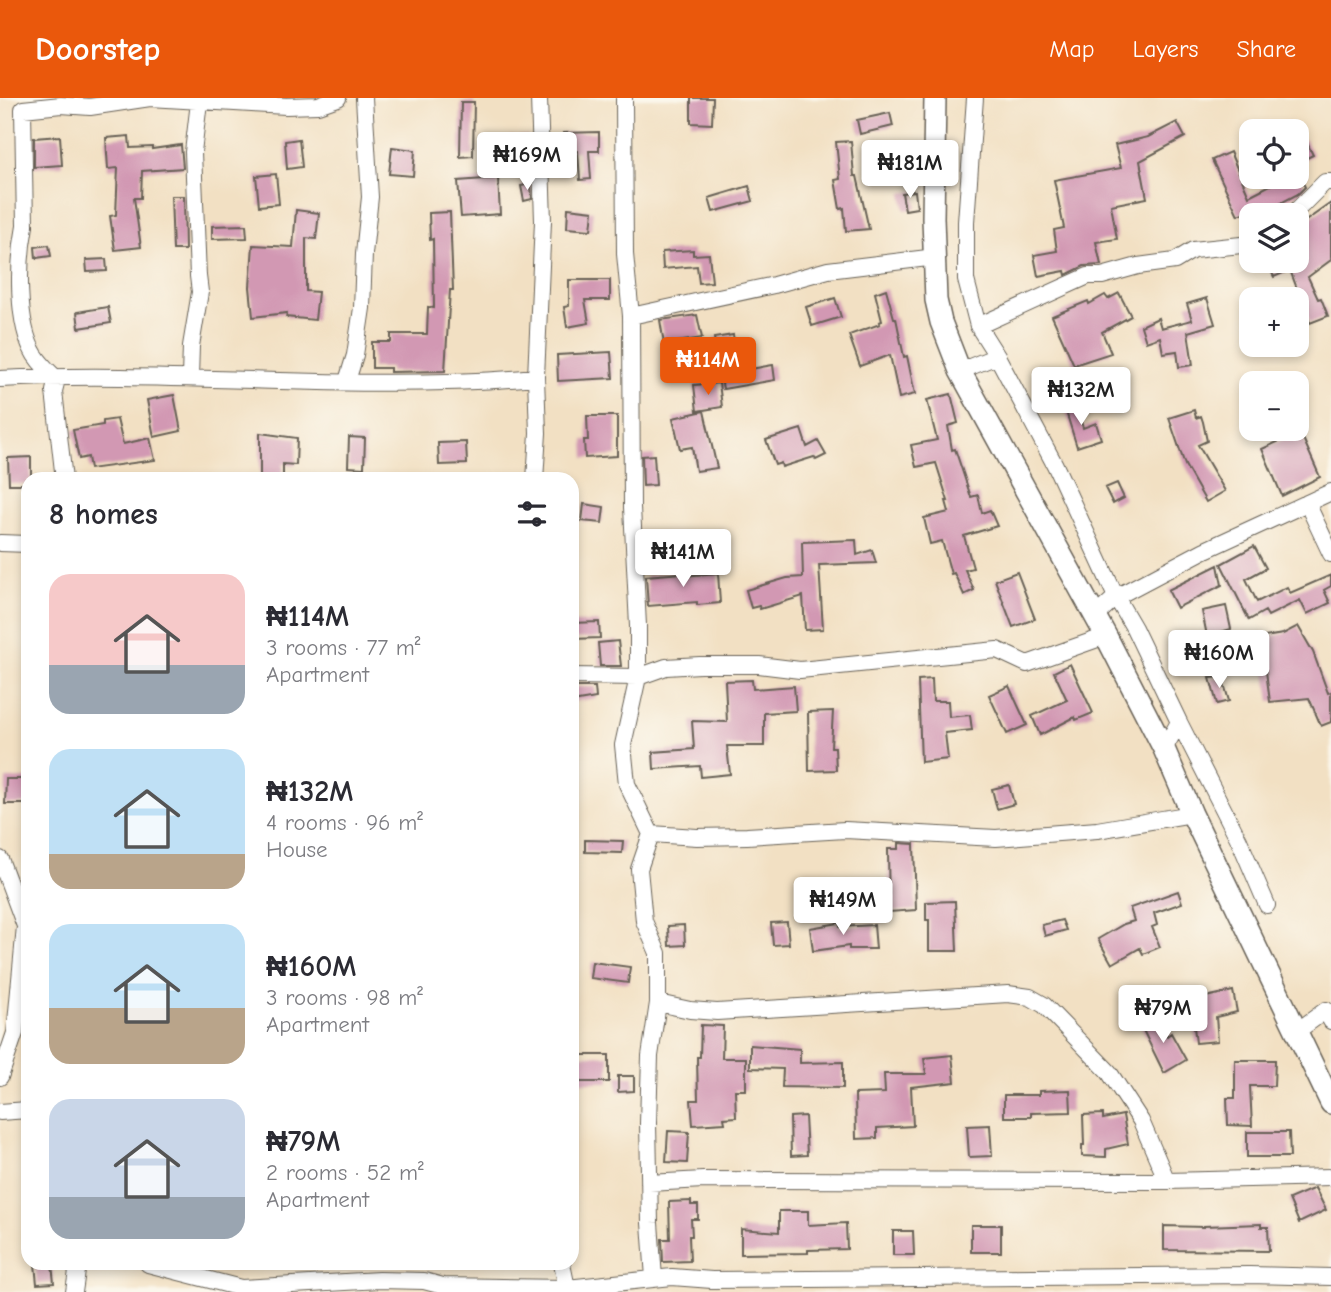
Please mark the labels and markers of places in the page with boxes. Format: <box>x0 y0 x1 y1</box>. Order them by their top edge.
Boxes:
pin: ₦169M <box>478 132 576 192</box>
pin: ₦181M <box>861 140 959 200</box>
pin: ₦114M <box>659 338 757 397</box>
pin: ₦132M <box>1032 368 1130 427</box>
pin: ₦141M <box>634 530 732 589</box>
pin: ₦160M <box>1170 630 1268 690</box>
pin: ₦149M <box>794 878 892 937</box>
pin: ₦79M <box>1122 986 1204 1045</box>

